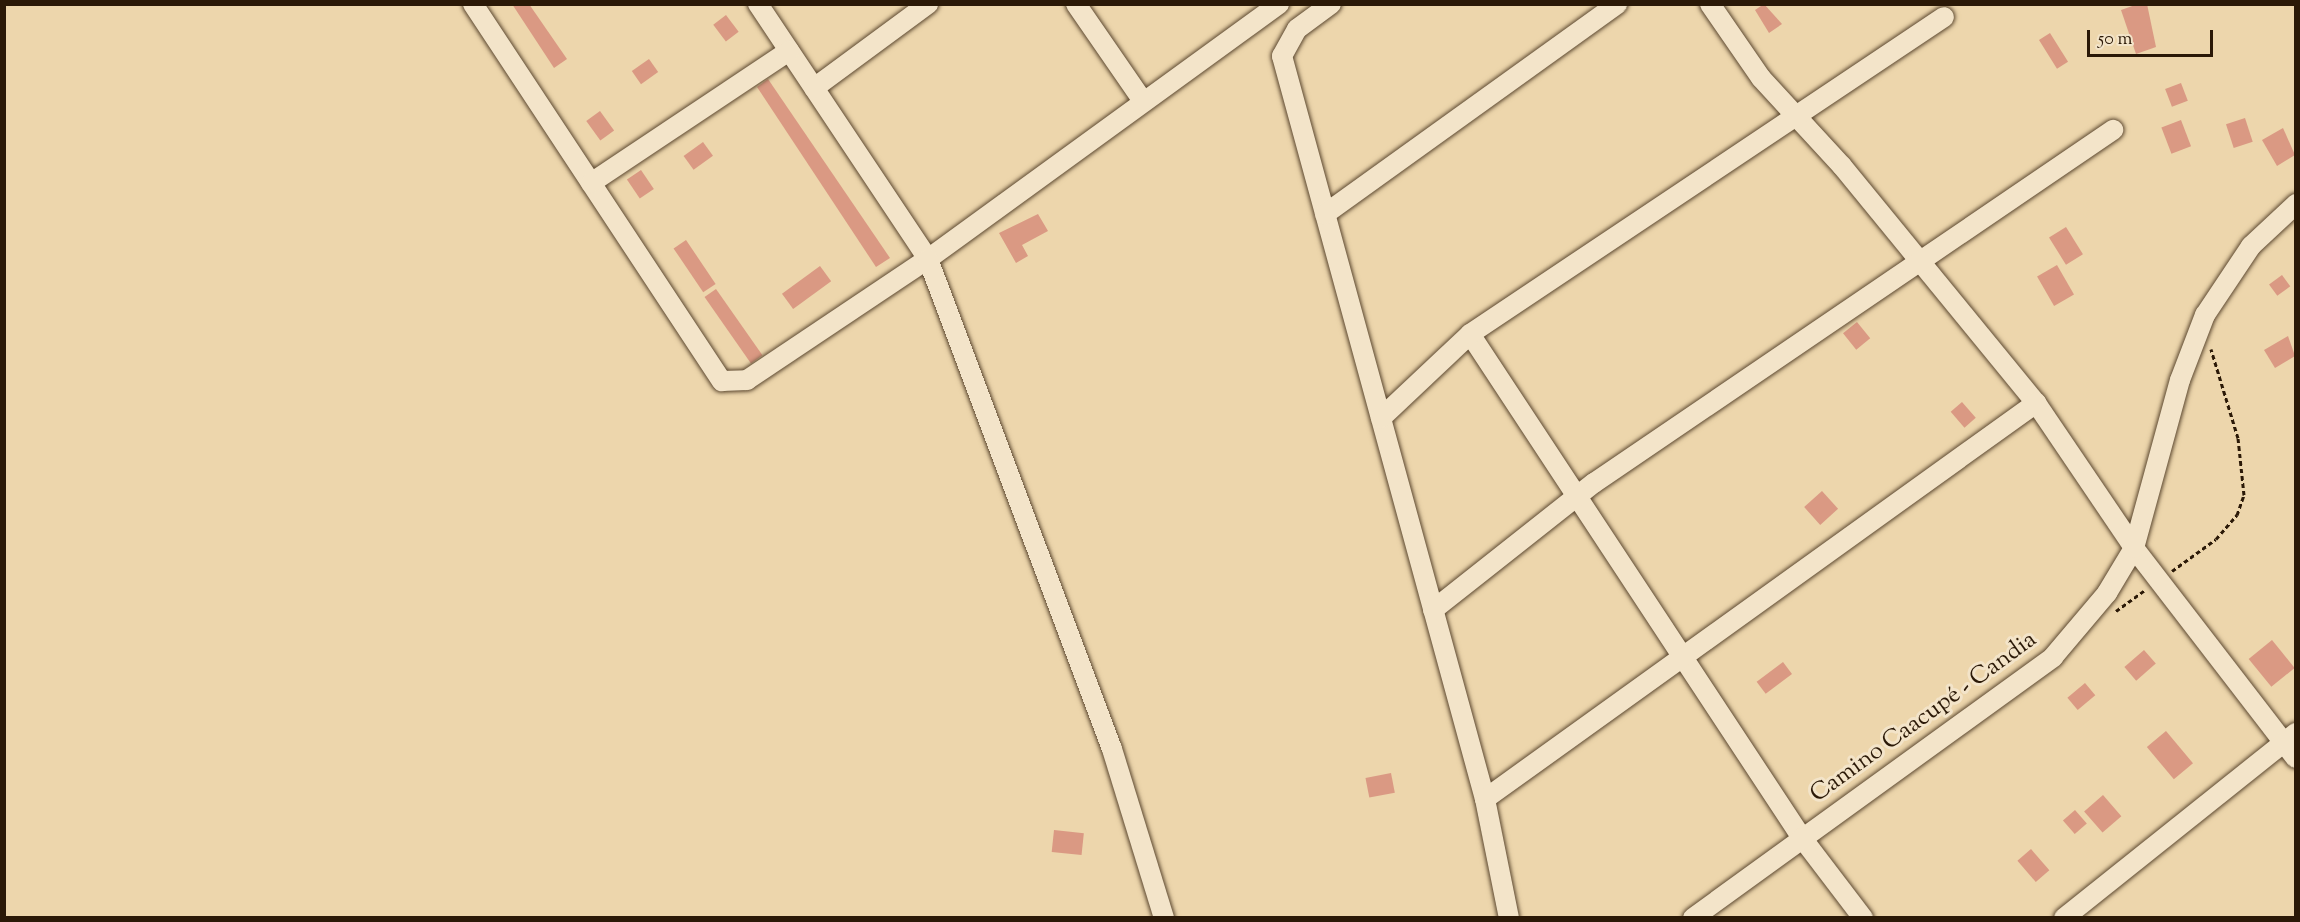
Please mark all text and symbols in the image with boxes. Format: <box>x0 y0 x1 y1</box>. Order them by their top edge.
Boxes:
scale bar <box>2090 18 2216 56</box>
text: 50 m <box>2098 27 2132 53</box>
street label: Camino Caacupé - Candia <box>1805 626 2043 810</box>

